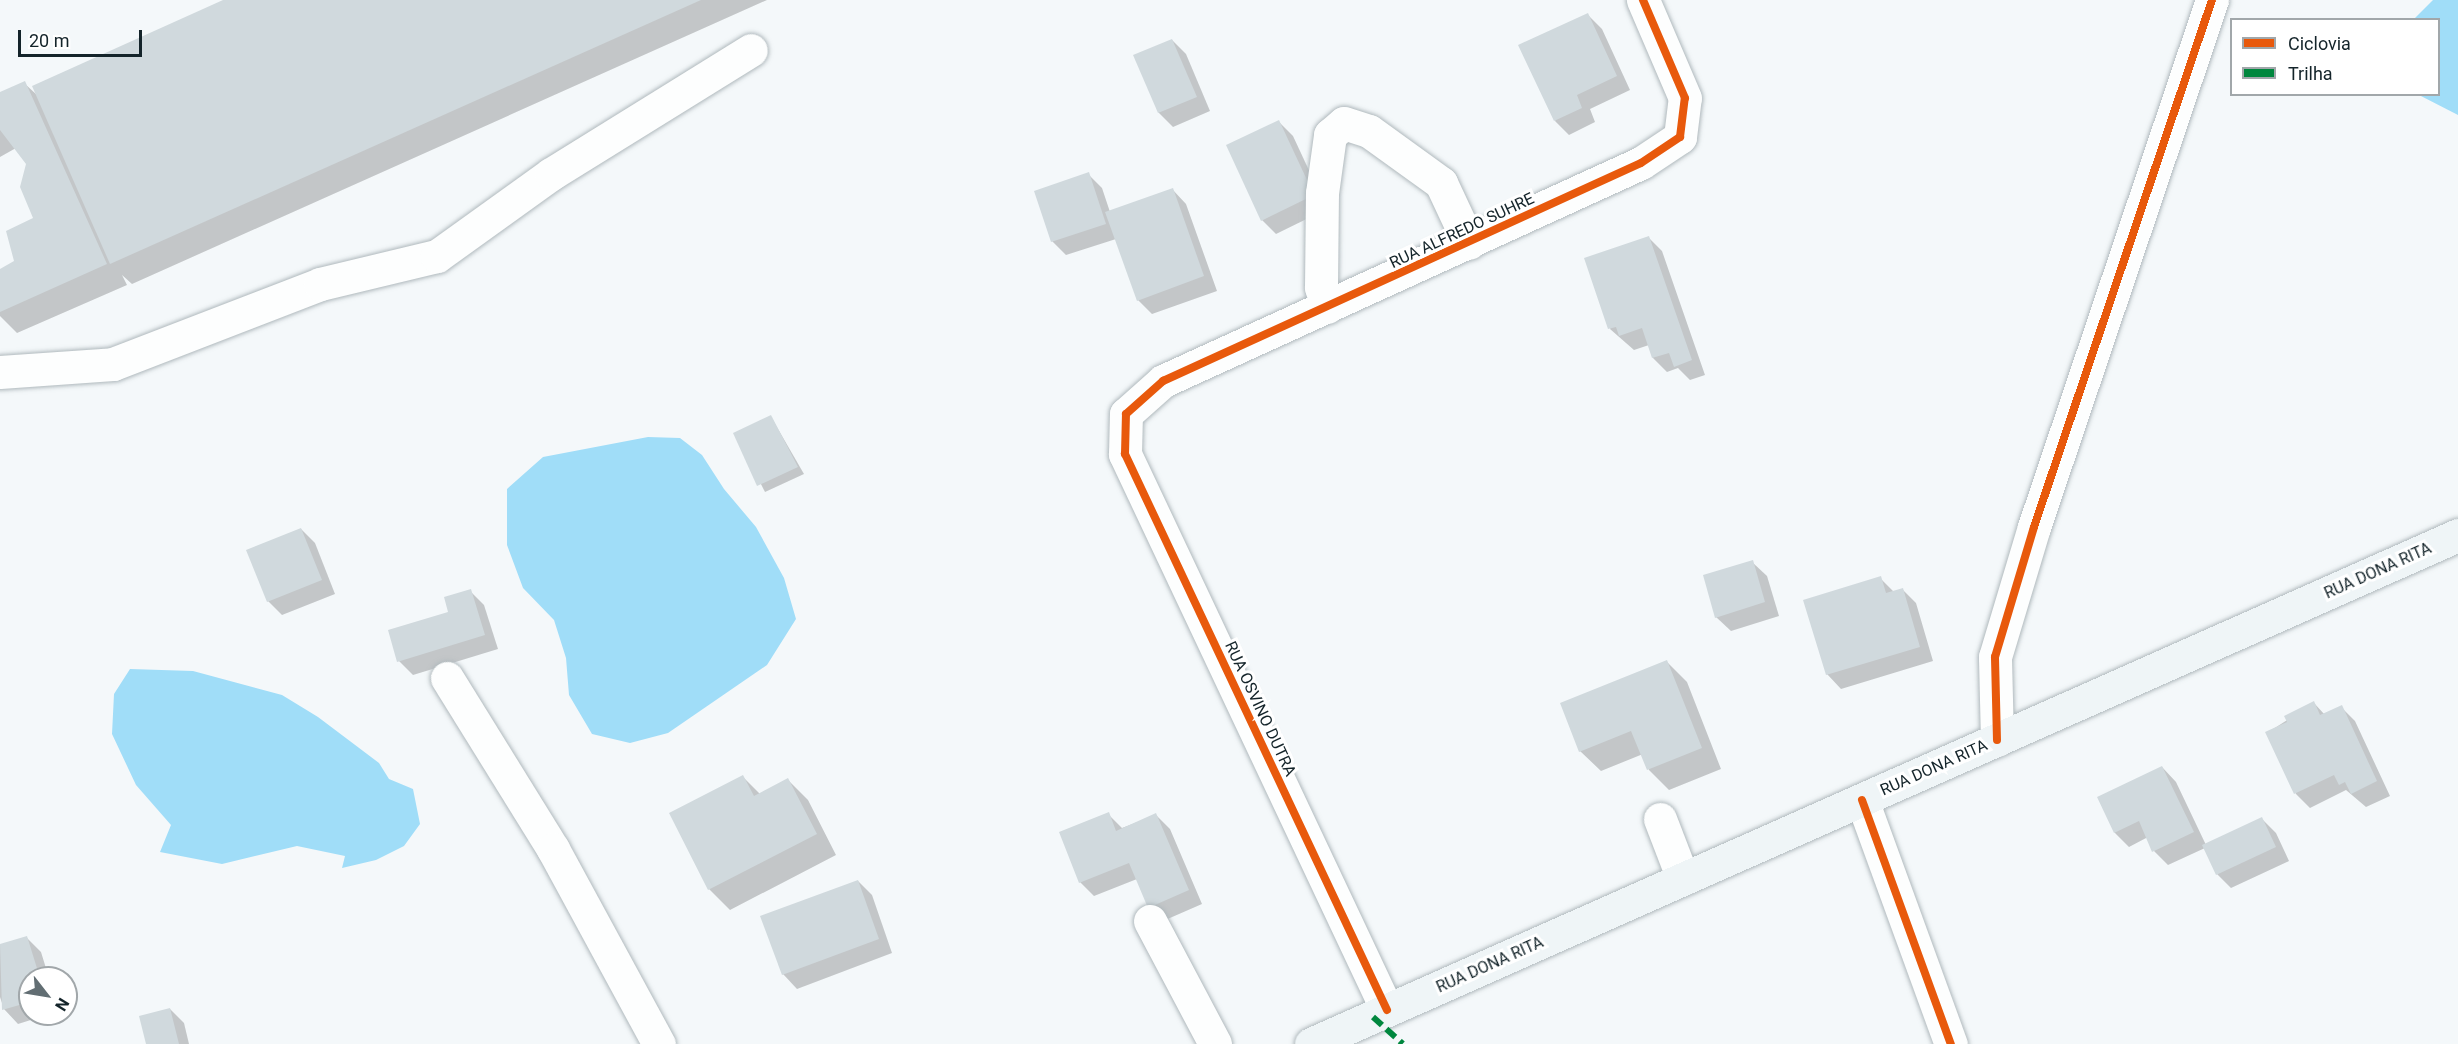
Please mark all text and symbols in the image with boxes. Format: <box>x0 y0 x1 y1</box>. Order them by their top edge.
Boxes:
scale bar <box>21 18 146 56</box>
legend <box>2230 18 2440 96</box>
text: 20 m <box>29 30 69 51</box>
text: Ciclovia <box>2288 33 2351 54</box>
text: Trilha <box>2288 63 2333 84</box>
street label: RUA ALFREDO SUHRE <box>1387 189 1537 273</box>
street label: RUA DONA RITA <box>2321 539 2435 603</box>
street label: RUA OSVINO DUTRA <box>1220 638 1300 780</box>
street label: RUA DONA RITA <box>1877 736 1991 800</box>
street label: RUA DONA RITA <box>1433 933 1547 997</box>
north arrow <box>18 966 78 1026</box>
text: N <box>51 995 73 1014</box>

